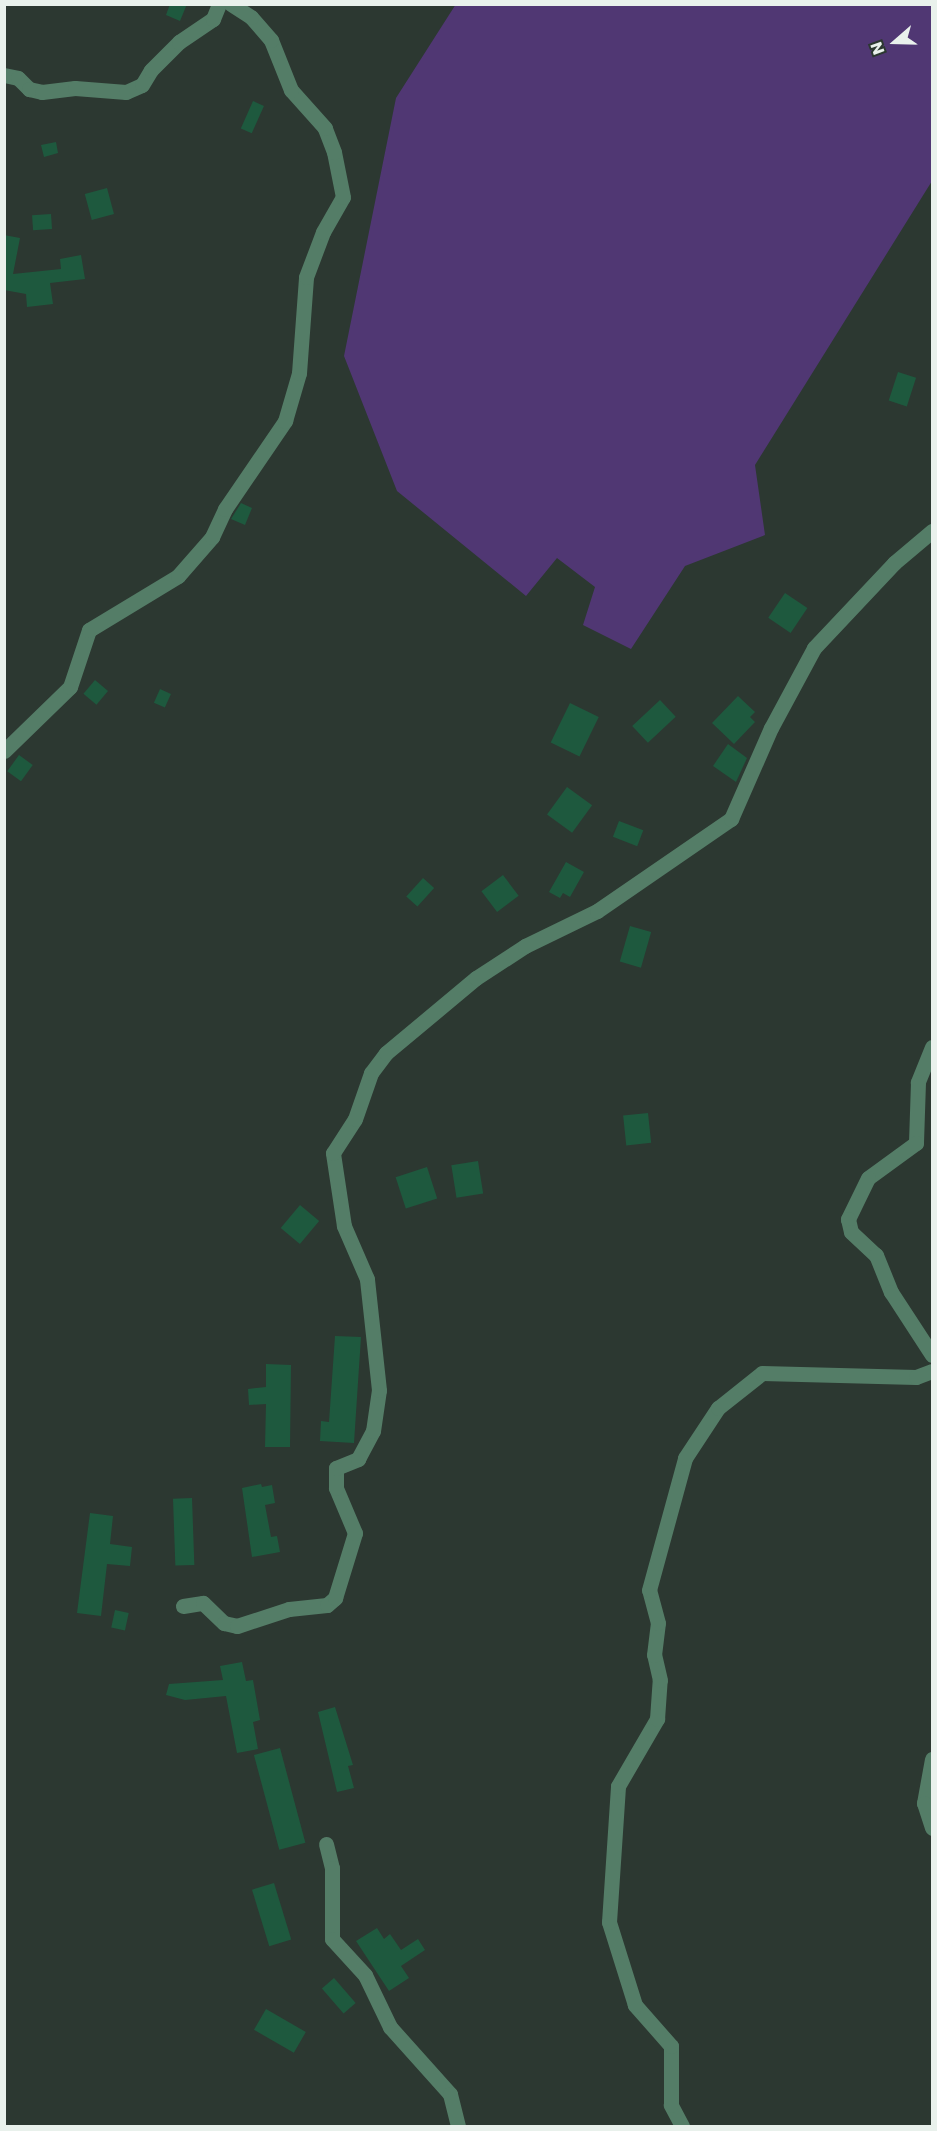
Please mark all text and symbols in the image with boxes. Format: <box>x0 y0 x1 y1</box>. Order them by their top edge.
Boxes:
north arrow <box>865 12 925 72</box>
text: N <box>865 39 890 58</box>

